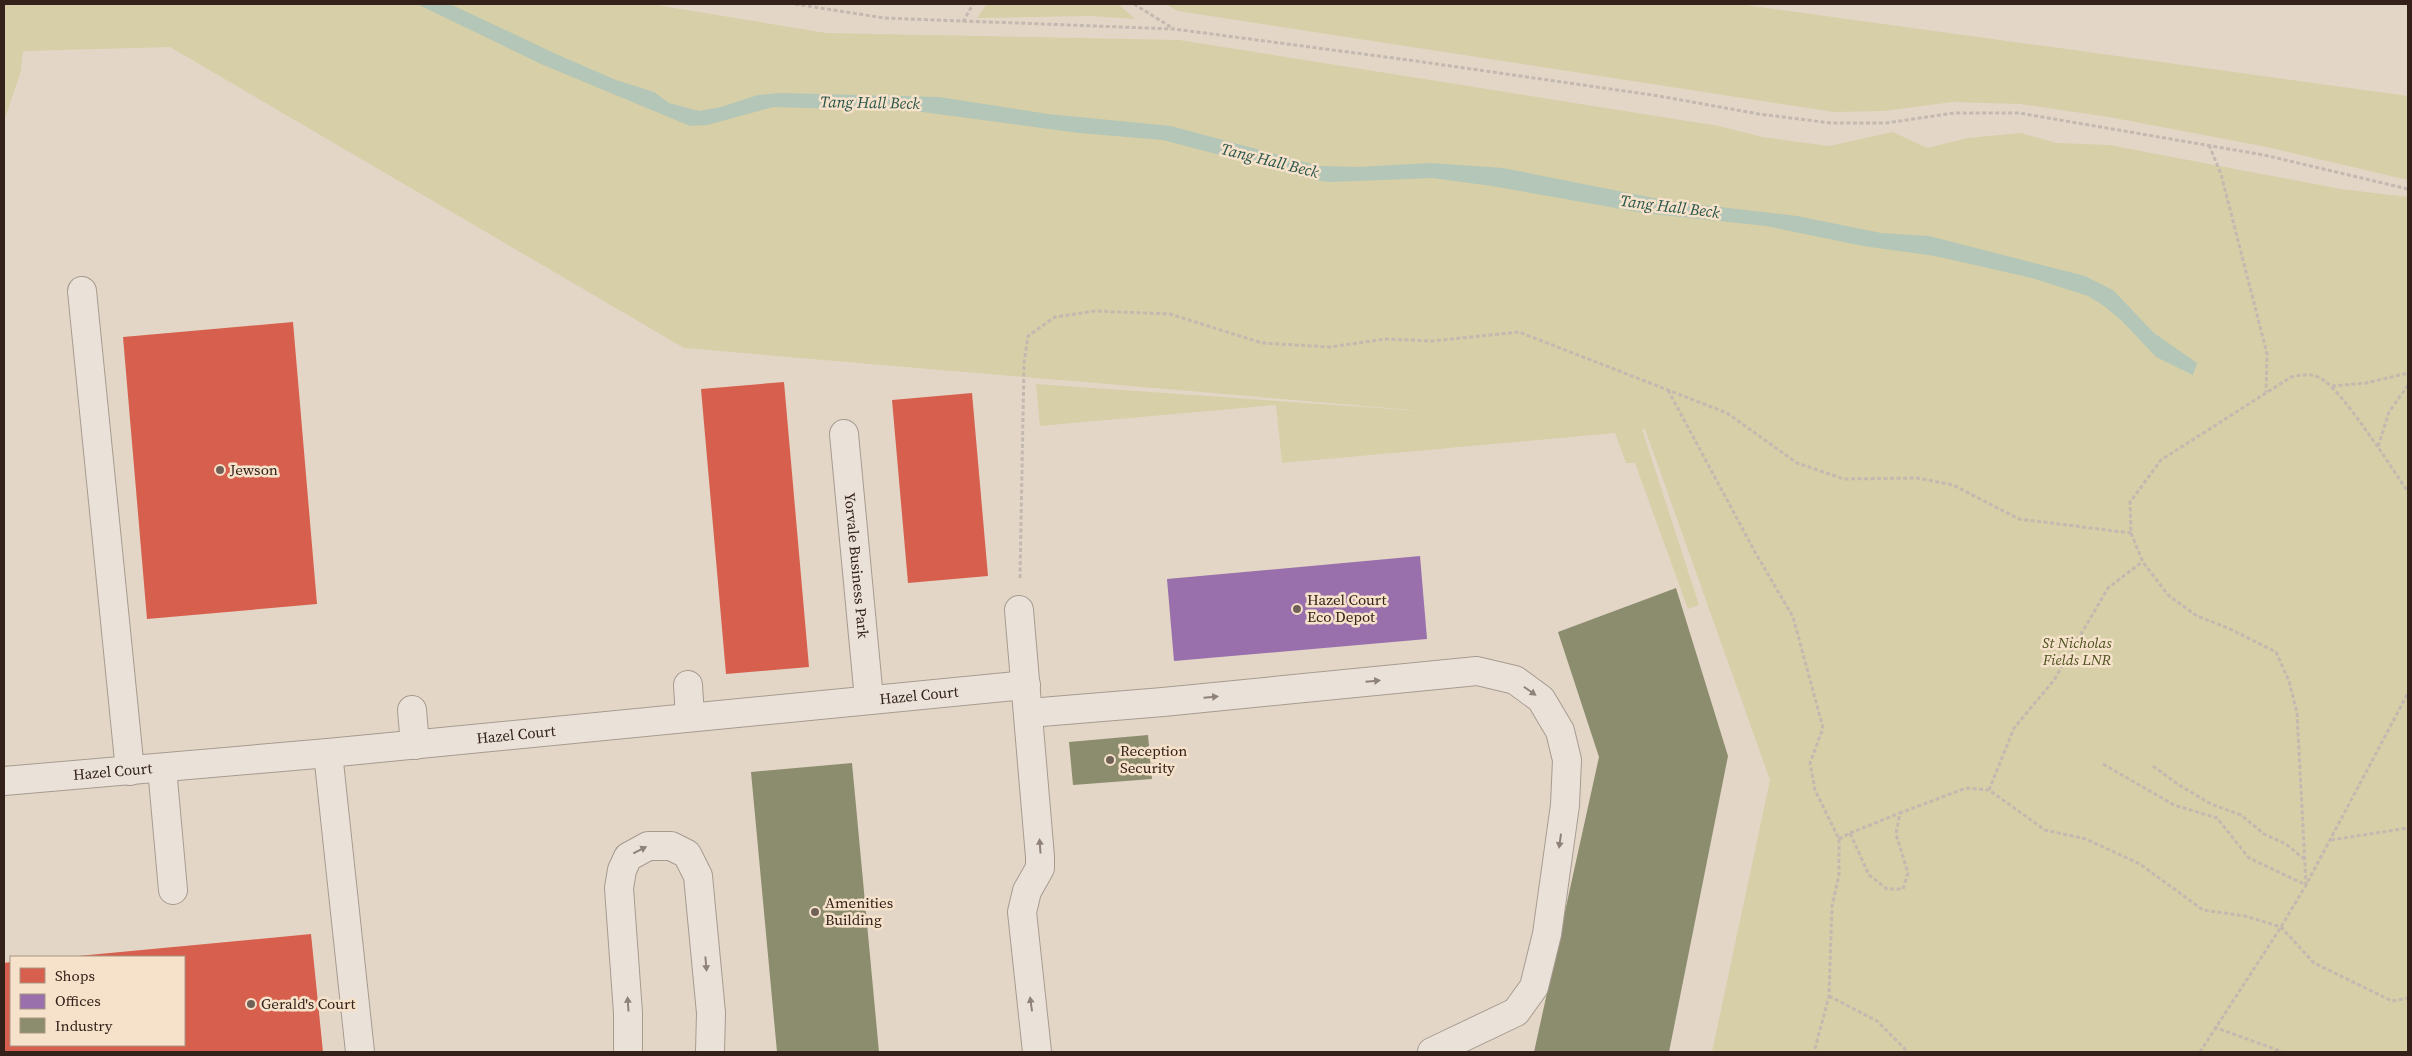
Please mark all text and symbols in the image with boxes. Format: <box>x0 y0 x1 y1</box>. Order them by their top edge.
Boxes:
water label: Tang Hall Beck <box>820 90 921 114</box>
water label: Tang Hall Beck <box>1219 137 1322 183</box>
water label: Tang Hall Beck <box>1619 189 1721 223</box>
place label: Jewson <box>229 459 278 480</box>
marker: Jewson <box>214 464 226 476</box>
street label: Yorvale Business Park <box>840 491 874 640</box>
place label: Hazel Court Eco Depot <box>1307 589 1386 627</box>
marker: Hazel Court Eco Depot <box>1291 603 1303 615</box>
park label: St Nicholas Fields LNR <box>2042 632 2112 670</box>
one-way arrow <box>1365 677 1381 685</box>
street label: Hazel Court <box>878 681 960 709</box>
one-way arrow <box>1523 686 1537 696</box>
one-way arrow <box>1203 693 1219 701</box>
street label: Hazel Court <box>475 720 556 748</box>
place label: Reception Security <box>1120 740 1187 778</box>
marker: Reception Security <box>1104 754 1116 766</box>
street label: Hazel Court <box>72 757 153 785</box>
one-way arrow <box>1556 834 1564 850</box>
one-way arrow <box>1035 838 1043 854</box>
one-way arrow <box>633 846 648 854</box>
place label: Amenities Building <box>825 892 893 930</box>
marker: Amenities Building <box>809 906 821 918</box>
legend <box>10 956 185 1046</box>
one-way arrow <box>702 956 710 972</box>
text: Shops <box>55 965 95 986</box>
text: Offices <box>55 990 101 1011</box>
place label: Gerald's Court <box>261 993 356 1014</box>
one-way arrow <box>623 995 631 1011</box>
one-way arrow <box>1026 996 1034 1012</box>
marker: Gerald's Court <box>245 998 257 1010</box>
text: Industry <box>55 1015 113 1036</box>

